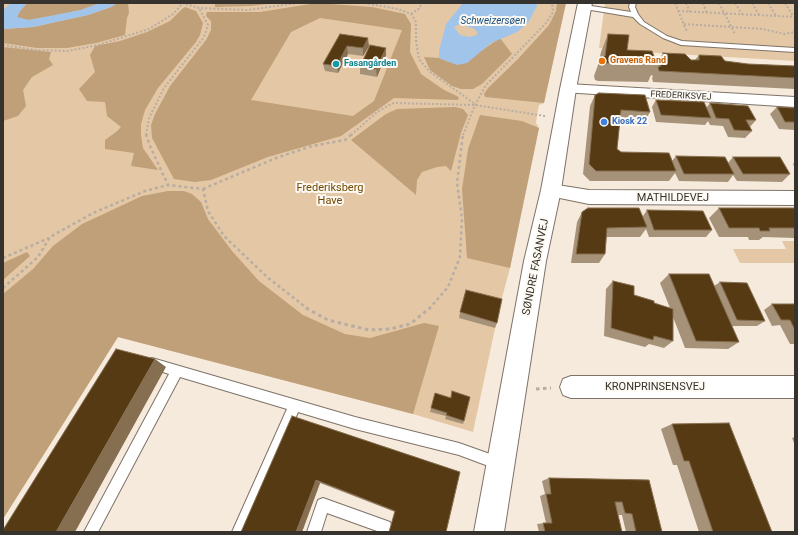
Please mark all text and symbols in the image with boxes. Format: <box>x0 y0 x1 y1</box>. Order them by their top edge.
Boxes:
water label: Schweizersøen <box>460 15 526 27</box>
marker: Gravens Rand <box>597 56 607 66</box>
place label: Gravens Rand <box>610 56 666 66</box>
marker: Fasangården <box>331 59 341 69</box>
place label: Fasangården <box>344 59 396 69</box>
street label: FREDERIKSVEJ <box>650 89 712 103</box>
marker: Kiosk 22 <box>599 117 609 127</box>
place label: Kiosk 22 <box>612 117 647 127</box>
park label: Frederiksberg Have <box>297 181 363 207</box>
street label: MATHILDEVEJ <box>637 191 709 205</box>
street label: SØNDRE FASANVEJ <box>520 218 552 316</box>
street label: KRONPRINSENSVEJ <box>605 380 705 394</box>

